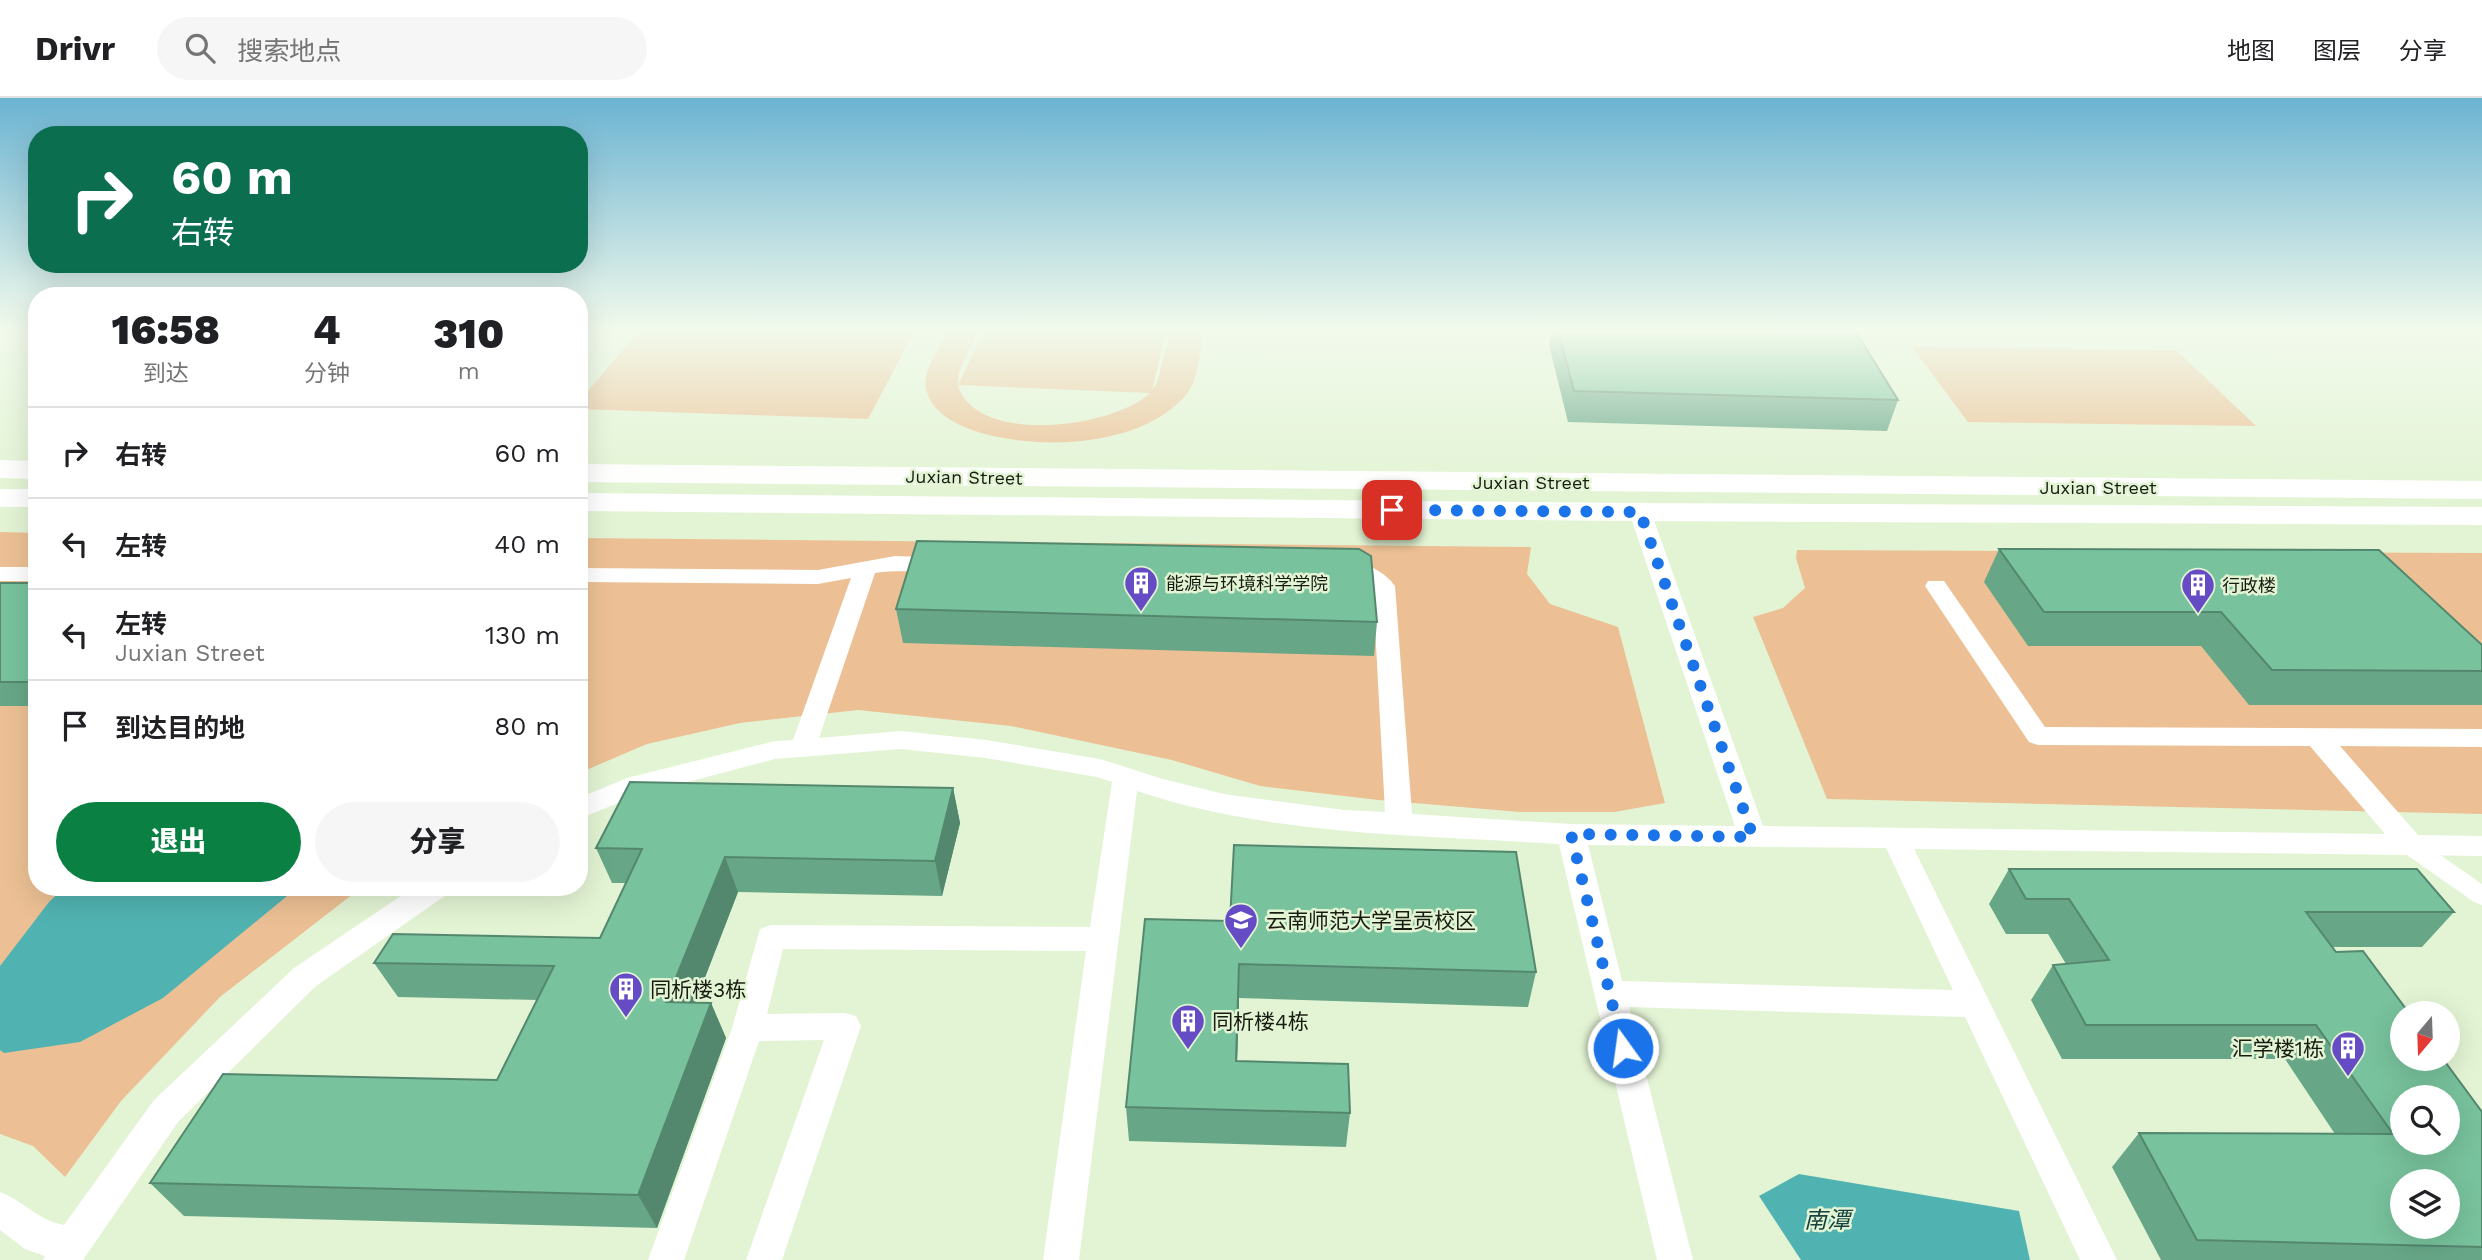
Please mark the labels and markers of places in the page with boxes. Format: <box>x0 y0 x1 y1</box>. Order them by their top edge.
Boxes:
pin <box>1362 480 1422 540</box>
building icon: 能源与环境科学学院 <box>1122 564 1160 613</box>
building icon: 行政楼 <box>2179 566 2217 615</box>
place label: 能源与环境科学学院 <box>1166 573 1328 594</box>
place label: 行政楼 <box>2222 575 2276 596</box>
school or university icon: 云南师范大学呈贡校区 <box>1222 901 1260 950</box>
place label: 云南师范大学呈贡校区 <box>1266 908 1476 933</box>
building icon: 同析楼3栋 <box>607 970 645 1019</box>
place label: 同析楼3栋 <box>650 977 746 1002</box>
building icon: 同析楼4栋 <box>1169 1002 1207 1051</box>
place label: 同析楼4栋 <box>1212 1009 1309 1034</box>
building icon: 汇学楼1栋 <box>2329 1029 2367 1078</box>
place label: 汇学楼1栋 <box>2232 1036 2324 1061</box>

